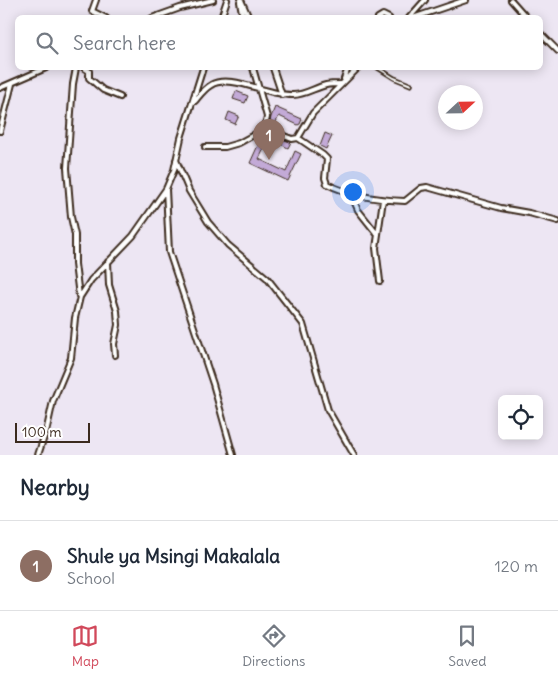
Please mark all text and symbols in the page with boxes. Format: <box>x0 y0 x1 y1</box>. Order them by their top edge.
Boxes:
search box <box>15 15 543 70</box>
icon: search <box>33 29 61 57</box>
text: Search here <box>73 31 176 55</box>
north arrow <box>438 85 483 130</box>
pin: 1 <box>253 119 285 160</box>
your location <box>340 179 366 205</box>
map controls <box>498 395 543 440</box>
button: locate <box>498 395 543 440</box>
scale bar <box>15 420 90 443</box>
text: 100 m <box>22 423 62 441</box>
text: Nearby <box>20 474 90 501</box>
text: Shule ya Msingi Makalala <box>67 544 280 568</box>
text: 1 <box>33 556 39 576</box>
text: 120 m <box>495 556 538 576</box>
text: School <box>67 568 115 588</box>
tab: Map <box>71 622 99 670</box>
tab: Directions <box>242 622 305 670</box>
tab: Saved <box>448 622 487 670</box>

